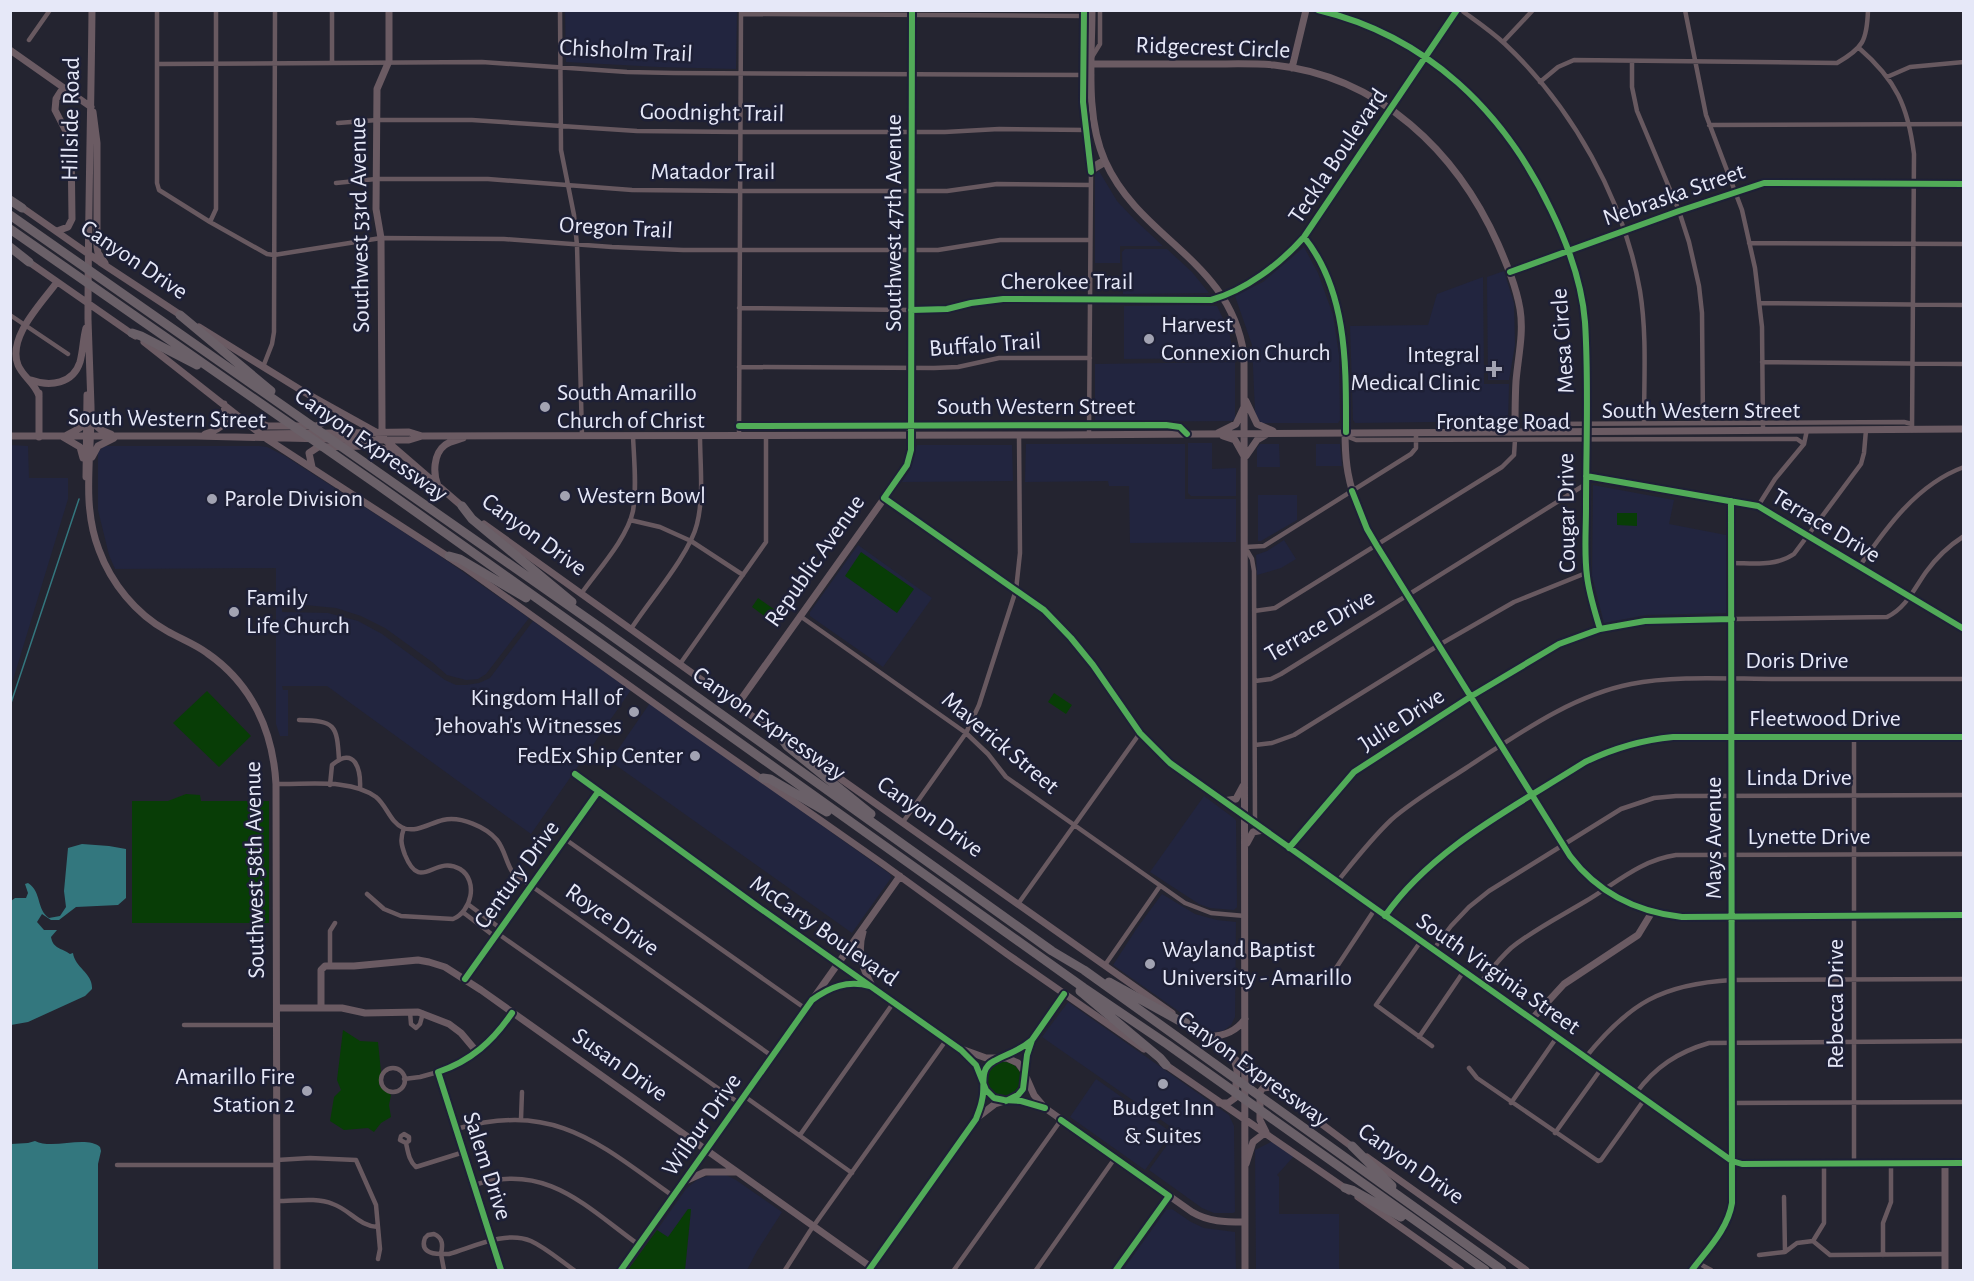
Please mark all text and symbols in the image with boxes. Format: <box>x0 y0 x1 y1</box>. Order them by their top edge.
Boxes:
street label: Ridgecrest Circle <box>1135 33 1291 63</box>
street label: Chisholm Trail <box>559 36 693 66</box>
street label: Hillside Road <box>58 57 84 181</box>
street label: Teckla Boulevard <box>1284 84 1392 228</box>
street label: Goodnight Trail <box>640 100 784 126</box>
street label: Southwest 47th Avenue <box>882 114 906 332</box>
street label: Southwest 53rd Avenue <box>346 117 374 333</box>
street label: Nebraska Street <box>1600 159 1748 231</box>
street label: Matador Trail <box>651 160 775 184</box>
street label: Oregon Trail <box>558 213 674 243</box>
street label: Canyon Drive <box>76 216 192 304</box>
street label: Cherokee Trail <box>1001 270 1133 294</box>
street label: Mesa Circle <box>1547 287 1579 395</box>
place label: Harvest Connexion Church <box>1161 313 1331 365</box>
street label: Buffalo Trail <box>928 329 1042 361</box>
marker: Harvest Connexion Church <box>1142 332 1156 346</box>
place label: Integral Medical Clinic <box>1351 343 1480 395</box>
marker: Integral Medical Clinic <box>1485 360 1503 378</box>
place label: South Amarillo Church of Christ <box>557 381 705 433</box>
street label: Canyon Expressway <box>290 383 452 507</box>
street label: South Western Street <box>937 395 1135 419</box>
street label: South Western Street <box>1602 399 1800 423</box>
marker: South Amarillo Church of Christ <box>538 400 552 414</box>
street label: South Western Street <box>68 405 267 433</box>
street label: Frontage Road <box>1436 410 1570 434</box>
street label: Cougar Drive <box>1554 453 1580 573</box>
place label: Western Bowl <box>577 484 706 508</box>
street label: Terrace Drive <box>1768 484 1884 568</box>
place label: Parole Division <box>224 487 363 511</box>
street label: Canyon Drive <box>477 489 591 581</box>
marker: Western Bowl <box>558 489 572 503</box>
street label: Republic Avenue <box>761 491 869 631</box>
marker: Parole Division <box>205 492 219 506</box>
street label: Terrace Drive <box>1261 585 1379 667</box>
place label: Family Life Church <box>246 586 350 638</box>
marker: Family Life Church <box>227 605 241 619</box>
street label: Doris Drive <box>1745 649 1849 673</box>
street label: Canyon Expressway <box>688 662 850 786</box>
street label: Julie Drive <box>1355 684 1449 756</box>
place label: Kingdom Hall of Jehovah's Witnesses <box>435 686 624 738</box>
street label: Maverick Street <box>937 687 1063 799</box>
marker: Kingdom Hall of Jehovah's Witnesses <box>627 705 641 719</box>
street label: Fleetwood Drive <box>1749 707 1901 731</box>
place label: FedEx Ship Center <box>517 744 683 768</box>
marker: FedEx Ship Center <box>688 749 702 763</box>
street label: Southwest 58th Avenue <box>241 761 269 979</box>
street label: Linda Drive <box>1746 766 1852 790</box>
street label: Canyon Drive <box>873 772 987 862</box>
street label: Mays Avenue <box>1702 777 1726 899</box>
street label: Century Drive <box>470 816 564 934</box>
street label: Lynette Drive <box>1747 825 1871 849</box>
street label: McCarty Boulevard <box>745 871 903 991</box>
street label: Royce Drive <box>561 879 663 961</box>
street label: South Virginia Street <box>1412 909 1584 1039</box>
place label: Wayland Baptist University - Amarillo <box>1162 938 1352 990</box>
street label: Rebecca Drive <box>1824 939 1848 1069</box>
marker: Wayland Baptist University - Amarillo <box>1143 957 1157 971</box>
street label: Canyon Expressway <box>1173 1006 1333 1132</box>
street label: Susan Drive <box>568 1024 672 1106</box>
place label: Amarillo Fire Station 2 <box>175 1065 295 1117</box>
street label: Wilbur Drive <box>658 1069 746 1181</box>
marker: Budget Inn & Suites <box>1156 1077 1170 1091</box>
marker: Amarillo Fire Station 2 <box>300 1084 314 1098</box>
place label: Budget Inn & Suites <box>1112 1096 1214 1148</box>
street label: Salem Drive <box>458 1109 516 1223</box>
street label: Canyon Drive <box>1354 1119 1468 1209</box>

